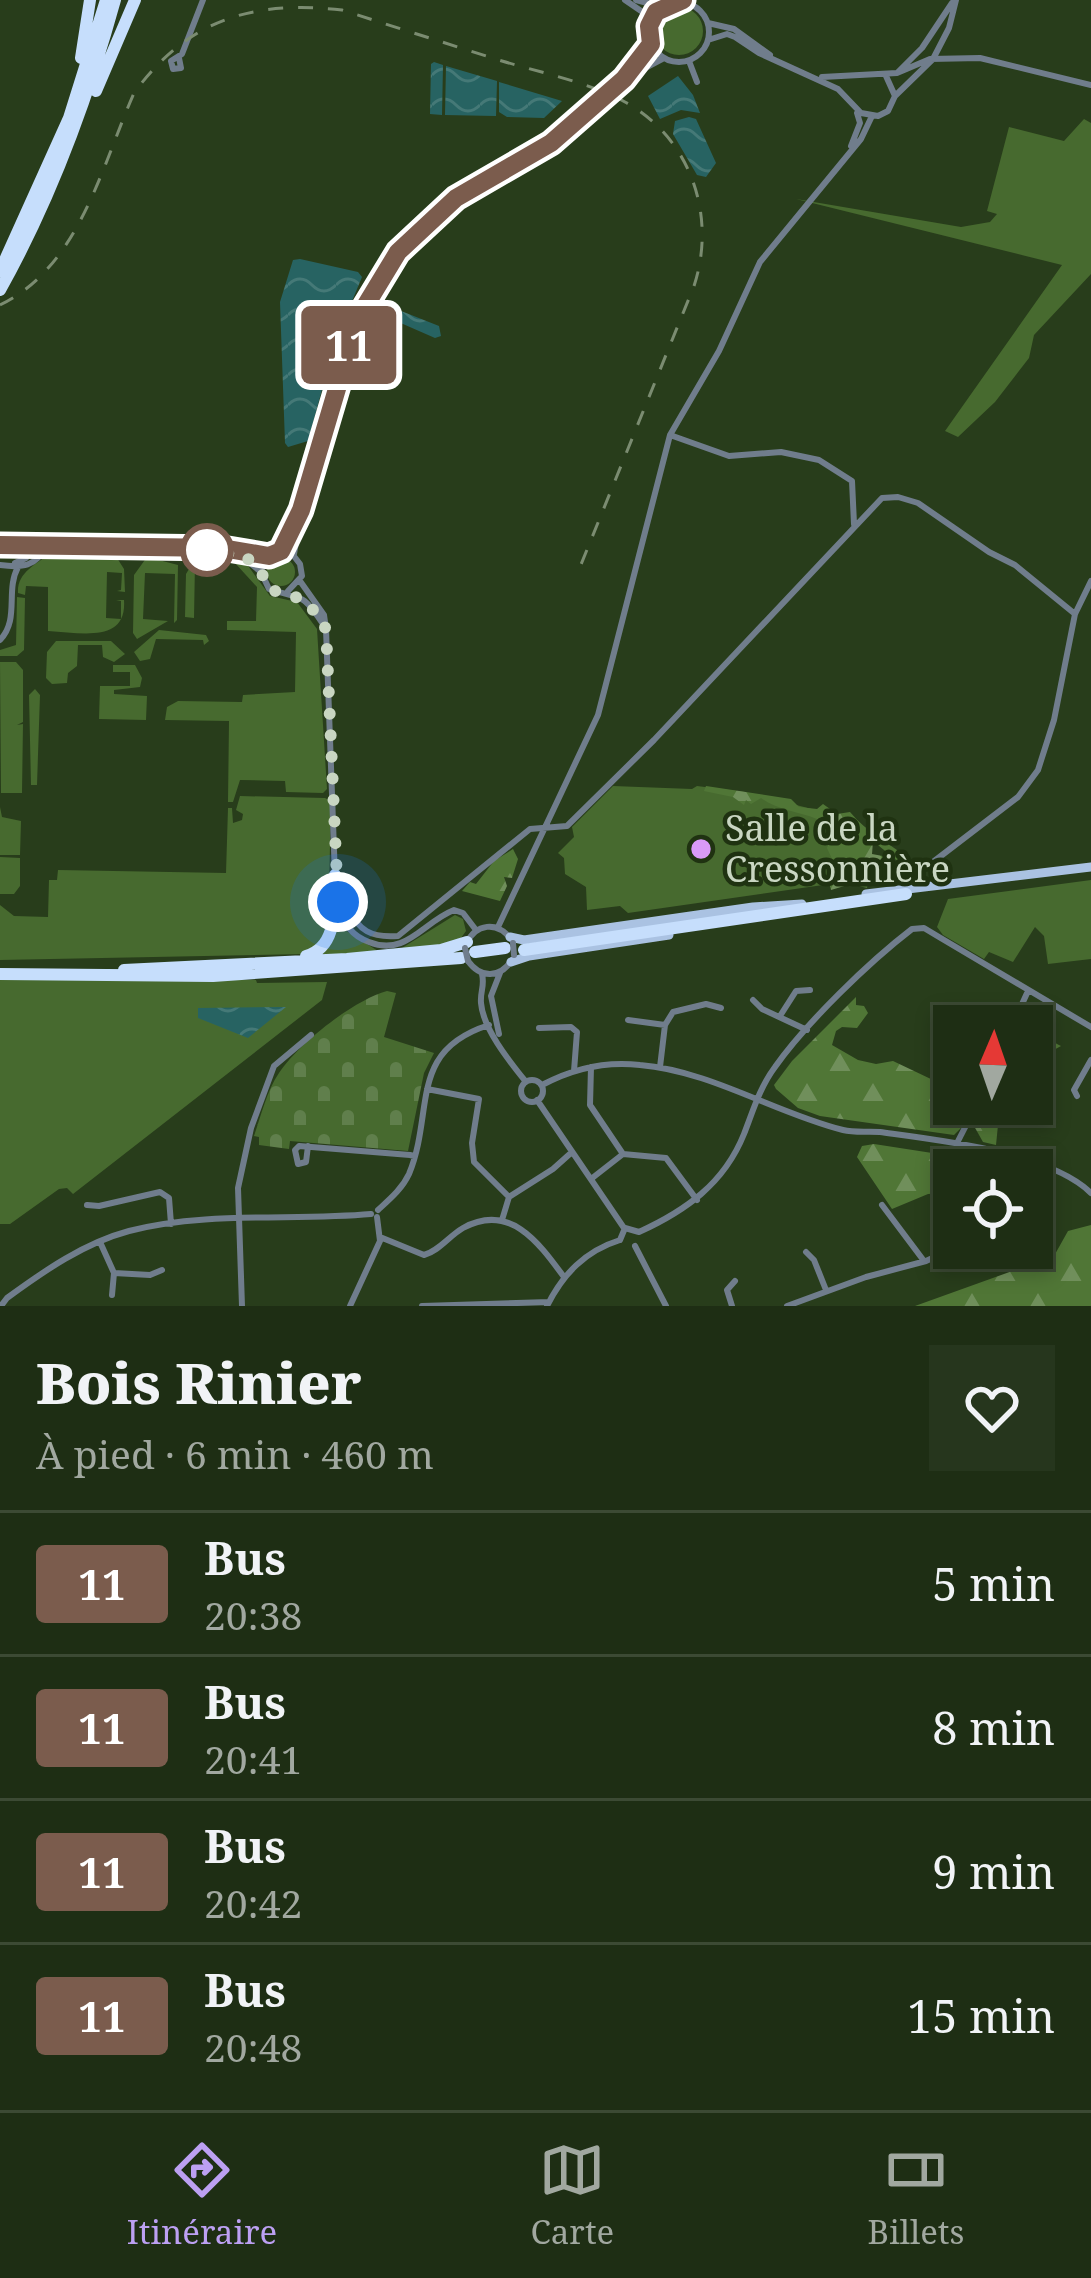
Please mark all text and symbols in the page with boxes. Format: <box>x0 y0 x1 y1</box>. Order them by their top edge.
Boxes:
line badge: 11 <box>295 306 403 384</box>
text: 11 <box>325 316 373 373</box>
unlabelled marker <box>182 525 232 575</box>
place label: Salle de la Cressonnière <box>725 803 950 893</box>
marker: Salle de la Cressonnière <box>688 836 714 862</box>
your location <box>308 872 368 932</box>
north arrow <box>933 1005 1053 1125</box>
map controls <box>933 1005 1053 1269</box>
button: locate <box>933 1149 1053 1269</box>
text: Bois Rinier <box>36 1343 362 1421</box>
button: heart <box>929 1345 1055 1471</box>
text: À pied · 6 min · 460 m <box>36 1427 434 1480</box>
text: Bus <box>204 1527 286 1588</box>
text: 5 min <box>932 1553 1055 1614</box>
text: 11 <box>78 1555 126 1612</box>
text: 20:38 <box>204 1588 302 1641</box>
text: Bus <box>204 1671 286 1732</box>
text: 8 min <box>932 1697 1055 1758</box>
text: 11 <box>78 1699 126 1756</box>
text: 20:41 <box>204 1732 302 1785</box>
text: Bus <box>204 1815 286 1876</box>
text: 9 min <box>932 1841 1055 1902</box>
text: 11 <box>78 1843 126 1900</box>
text: 20:42 <box>204 1876 302 1929</box>
text: Bus <box>204 1959 286 2020</box>
text: 15 min <box>907 1985 1055 2046</box>
text: 11 <box>78 1987 126 2044</box>
text: 20:48 <box>204 2020 302 2073</box>
tab: Itinéraire <box>127 2137 277 2254</box>
tab: Carte <box>531 2137 614 2254</box>
tab: Billets <box>868 2137 964 2254</box>

